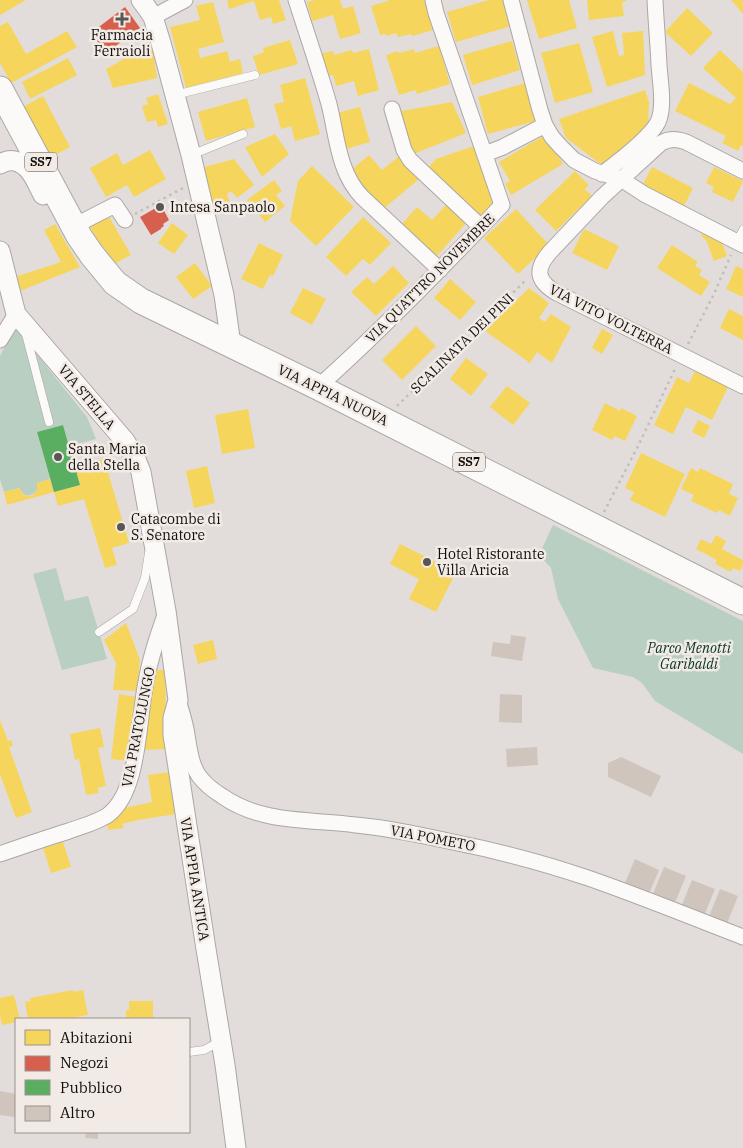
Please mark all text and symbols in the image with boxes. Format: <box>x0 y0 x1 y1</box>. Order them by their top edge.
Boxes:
marker: Farmacia Ferraioli <box>116 13 128 25</box>
place label: Farmacia Ferraioli <box>91 26 154 60</box>
road number: SS7 <box>25 152 57 172</box>
place label: Intesa Sanpaolo <box>170 198 275 216</box>
marker: Intesa Sanpaolo <box>154 201 166 213</box>
street label: VIA QUATTRO NOVEMBRE <box>361 209 499 347</box>
street label: VIA VITO VOLTERRA <box>546 280 676 358</box>
street label: SCALINATA DEI PINI <box>406 289 518 397</box>
street label: VIA APPIA NUOVA <box>275 360 392 430</box>
street label: VIA STELLA <box>55 361 120 434</box>
place label: Santa Maria della Stella <box>68 440 147 474</box>
marker: Santa Maria della Stella <box>52 451 64 463</box>
road number: SS7 <box>453 452 485 472</box>
place label: Catacombe di S. Senatore <box>131 510 221 544</box>
marker: Catacombe di S. Senatore <box>115 521 127 533</box>
place label: Hotel Ristorante Villa Aricia <box>437 545 544 579</box>
marker: Hotel Ristorante Villa Aricia <box>421 556 433 568</box>
park label: Parco Menotti Garibaldi <box>646 639 732 673</box>
street label: VIA PRATOLUNGO <box>117 665 159 789</box>
street label: VIA APPIA ANTICA <box>176 816 214 942</box>
street label: VIA POMETO <box>389 821 477 855</box>
legend <box>15 1018 190 1133</box>
text: Abitazioni <box>60 1028 133 1047</box>
text: Negozi <box>60 1053 109 1072</box>
text: Pubblico <box>60 1078 122 1097</box>
text: Altro <box>60 1103 95 1122</box>

